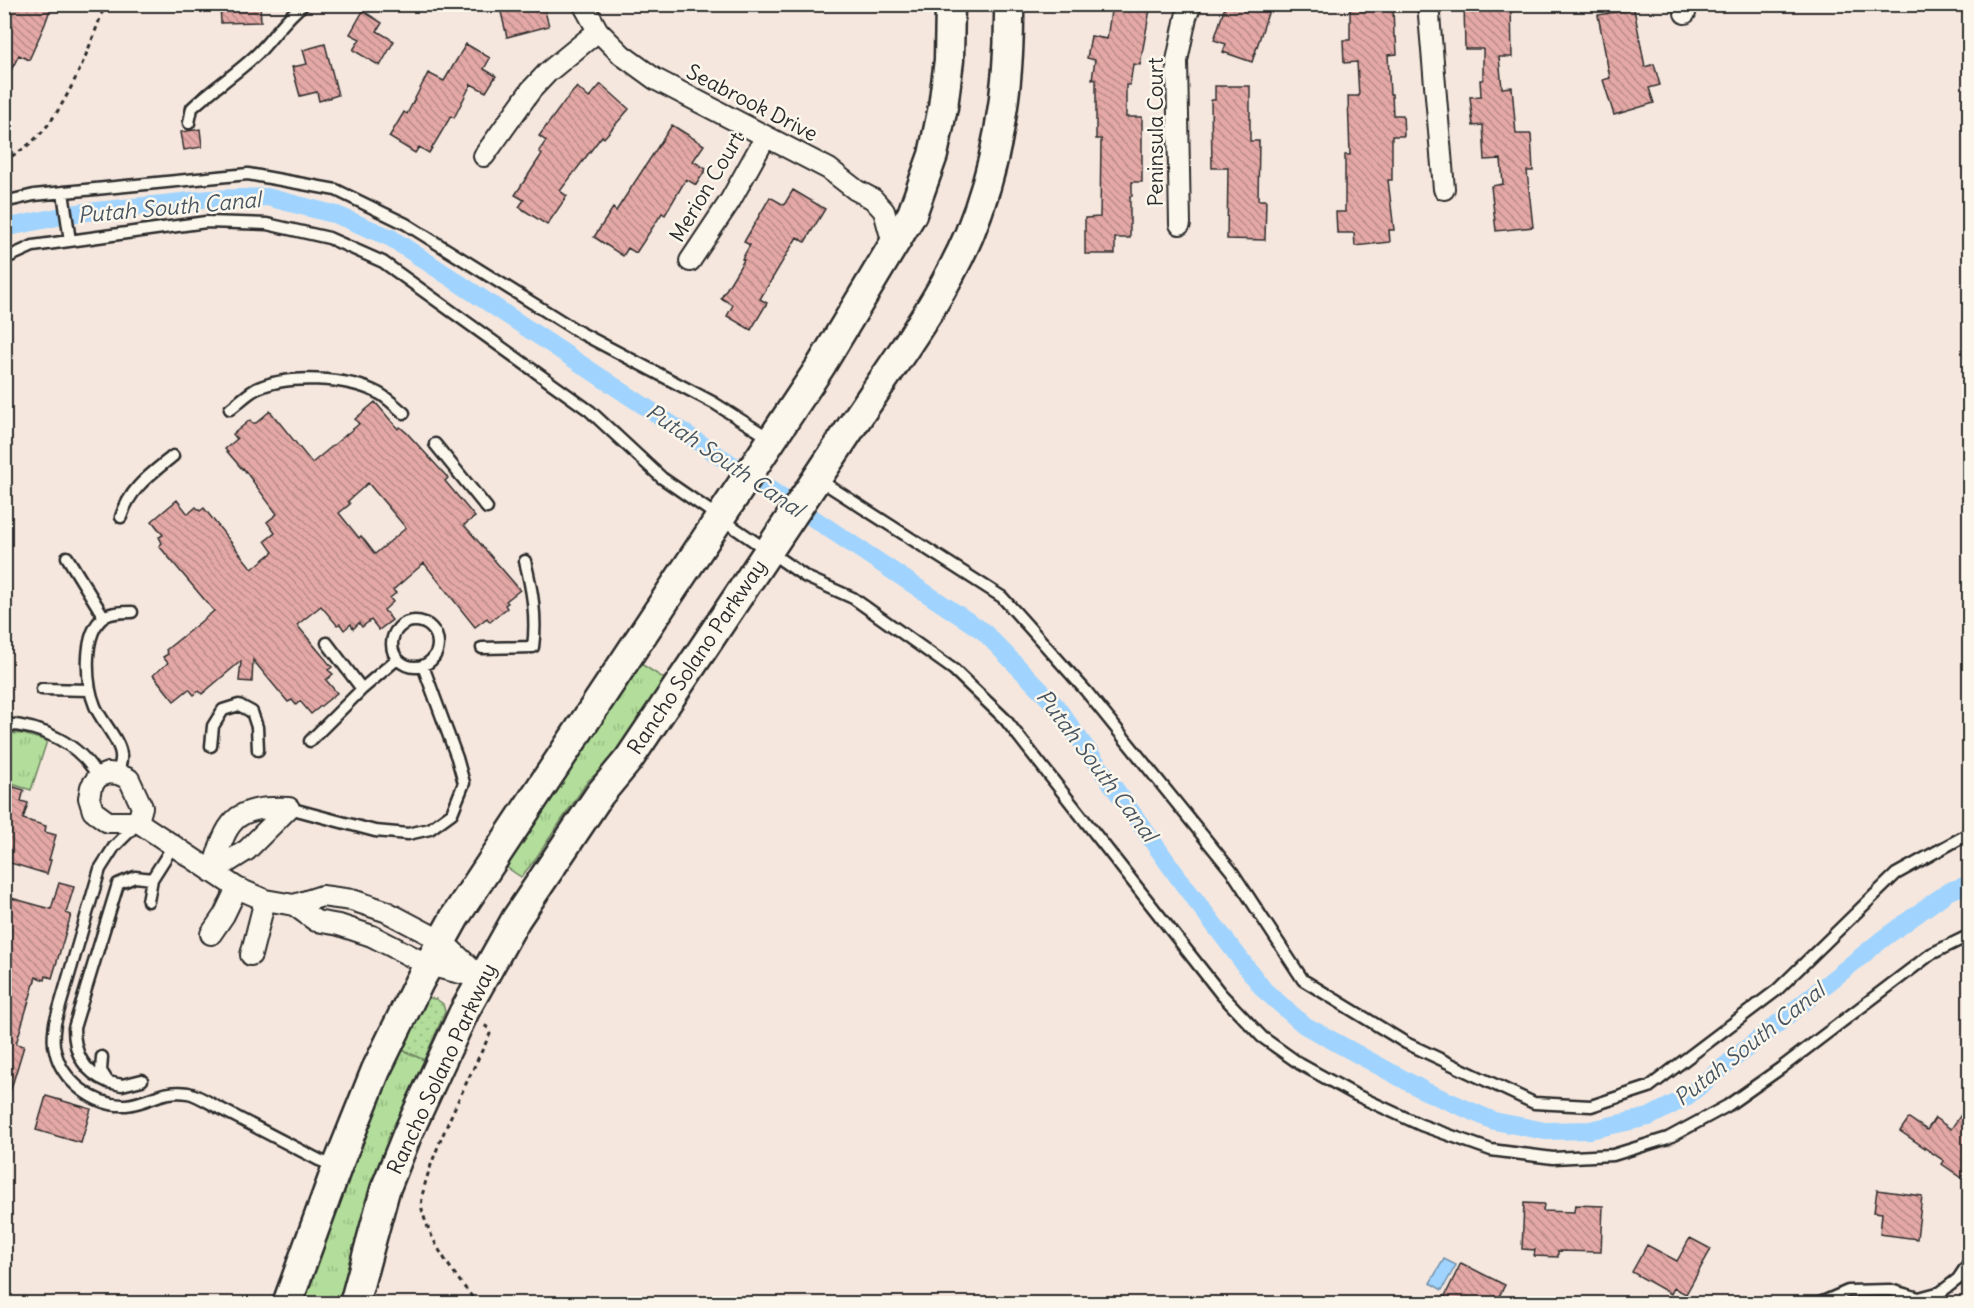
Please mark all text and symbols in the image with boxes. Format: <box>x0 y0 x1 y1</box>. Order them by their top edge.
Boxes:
street label: Seabrook Drive <box>682 58 822 147</box>
street label: Peninsula Court <box>1142 58 1169 207</box>
street label: Merion Court <box>663 127 750 247</box>
water label: Putah South Canal <box>76 185 265 229</box>
water label: Putah South Canal <box>641 397 812 525</box>
street label: Rancho Solano Parkway <box>621 554 772 760</box>
water label: Putah South Canal <box>1030 683 1165 849</box>
street label: Rancho Solano Parkway <box>381 959 502 1179</box>
water label: Putah South Canal <box>1668 974 1832 1112</box>

